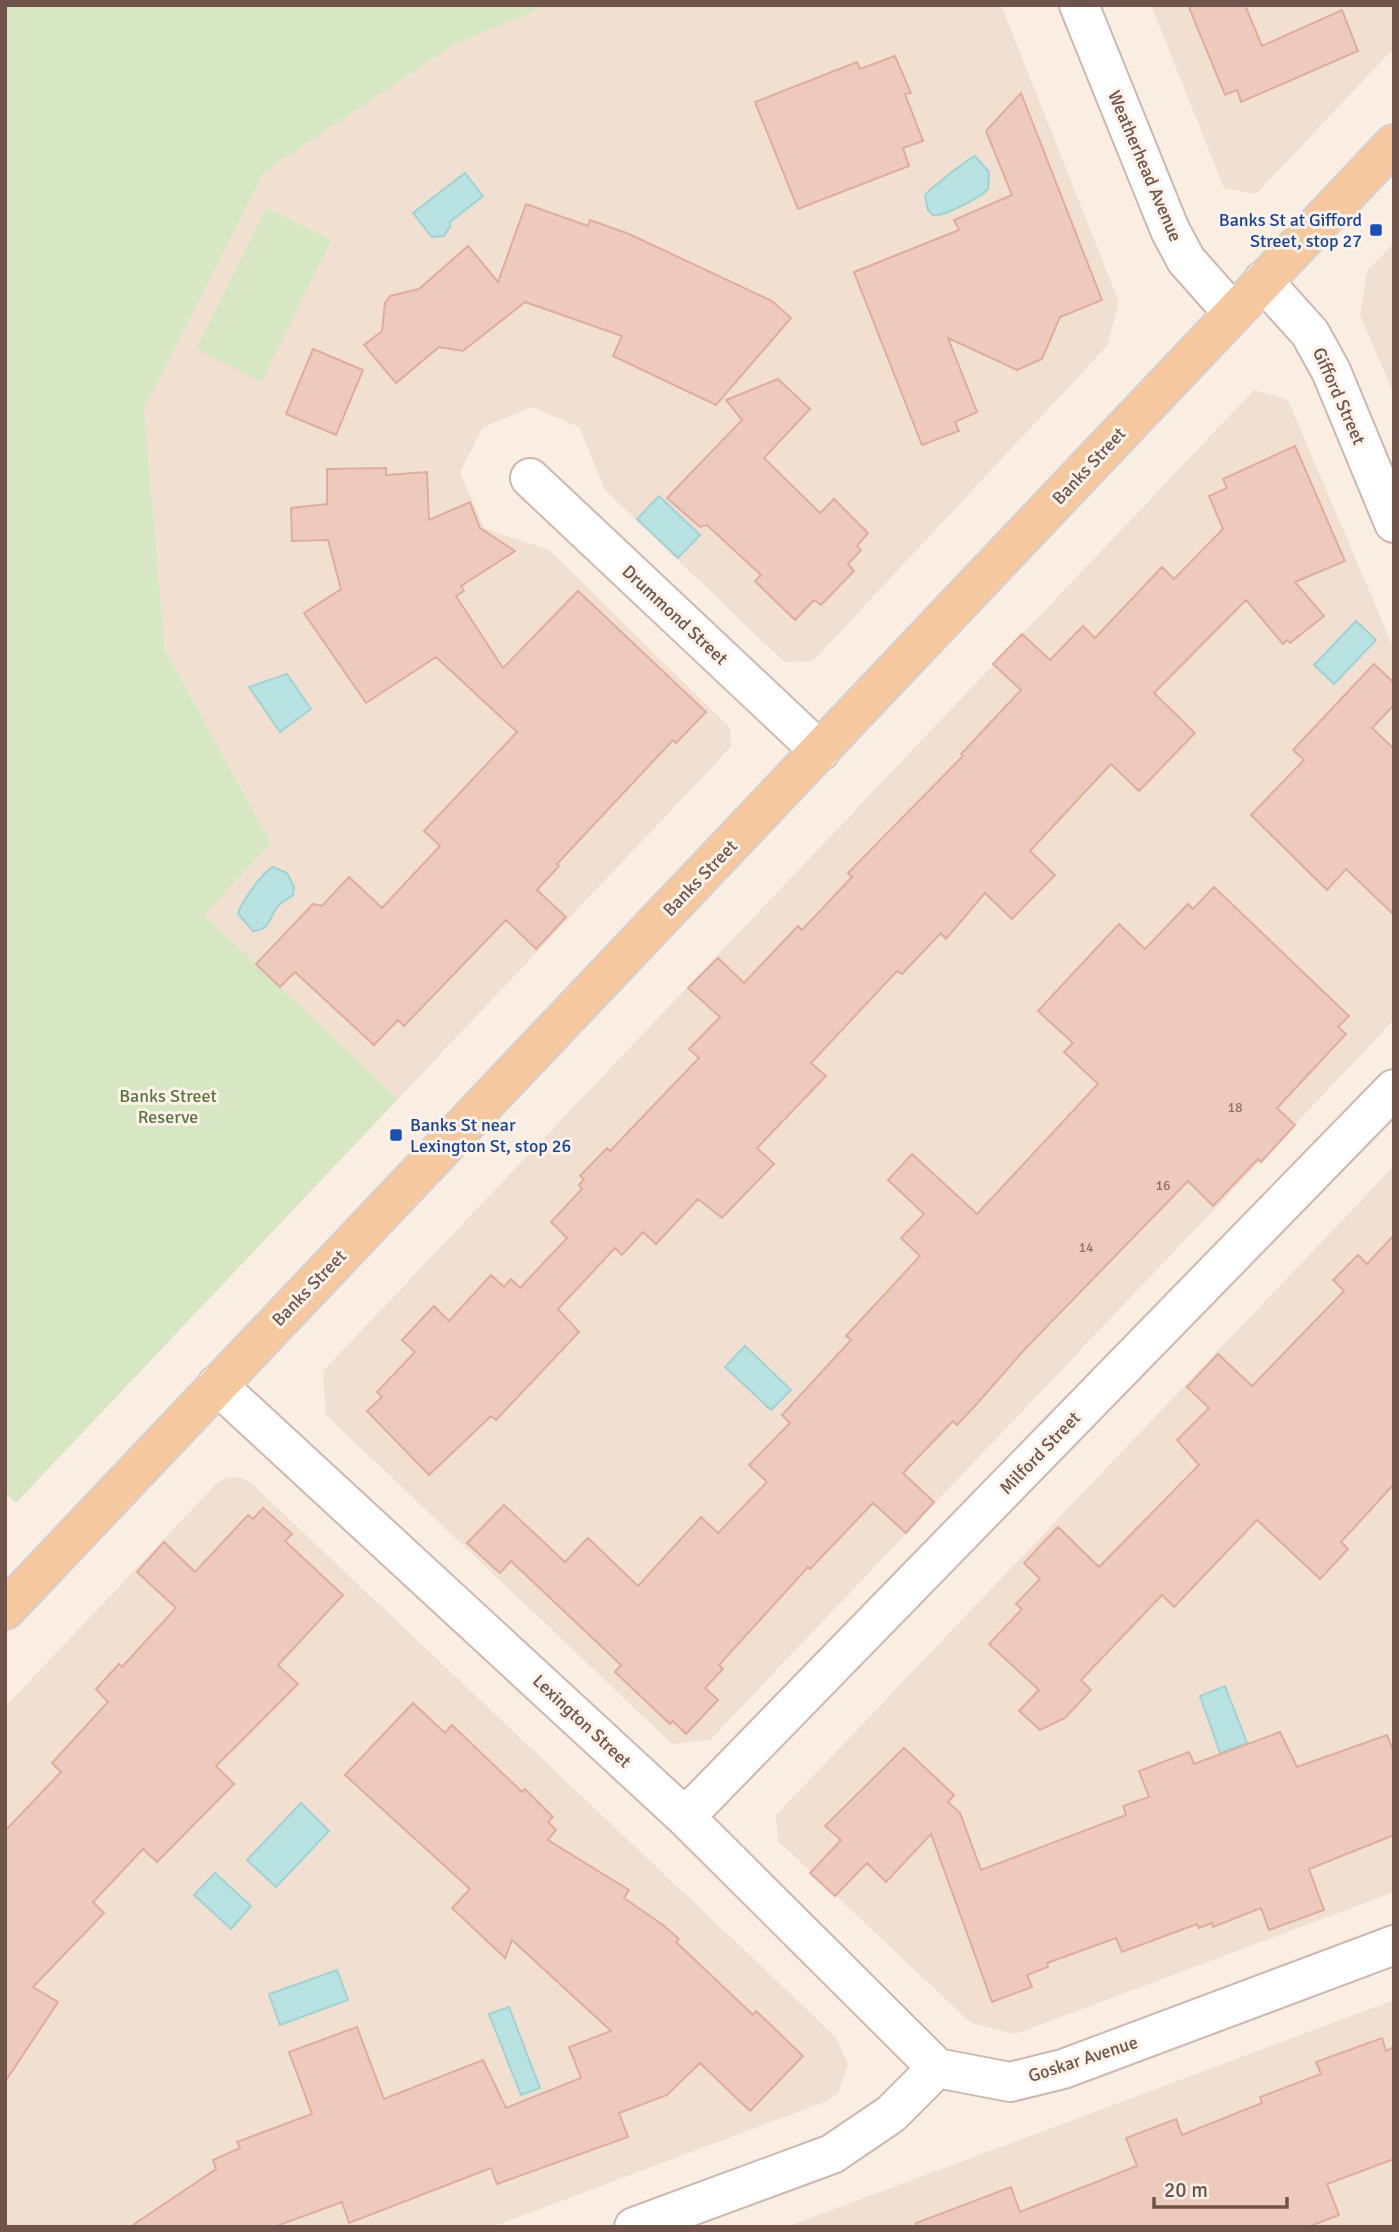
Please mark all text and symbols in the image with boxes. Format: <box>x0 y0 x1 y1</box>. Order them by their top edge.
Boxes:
street label: Weatherhead Avenue <box>1103 87 1187 245</box>
place label: Banks St at Gifford Street, stop 27 <box>1219 209 1362 252</box>
marker: Banks St at Gifford Street, stop 27 <box>1368 222 1384 238</box>
street label: Gifford Street <box>1308 344 1370 448</box>
street label: Banks Street <box>1048 423 1130 509</box>
street label: Drummond Street <box>618 560 732 670</box>
street label: Banks Street <box>658 835 742 921</box>
park label: Banks Street Reserve <box>119 1085 217 1128</box>
house number: 18 <box>1227 1099 1243 1116</box>
place label: Banks St near Lexington St, stop 26 <box>410 1114 571 1157</box>
marker: Banks St near Lexington St, stop 26 <box>388 1127 404 1143</box>
house number: 16 <box>1155 1177 1171 1194</box>
house number: 14 <box>1078 1239 1094 1256</box>
street label: Banks Street <box>267 1245 351 1331</box>
street label: Milford Street <box>995 1407 1085 1499</box>
street label: Lexington Street <box>528 1670 636 1772</box>
street label: Goskar Avenue <box>1025 2031 1141 2087</box>
scale bar <box>1154 2166 1287 2210</box>
text: 20 m <box>1164 2177 1208 2203</box>

